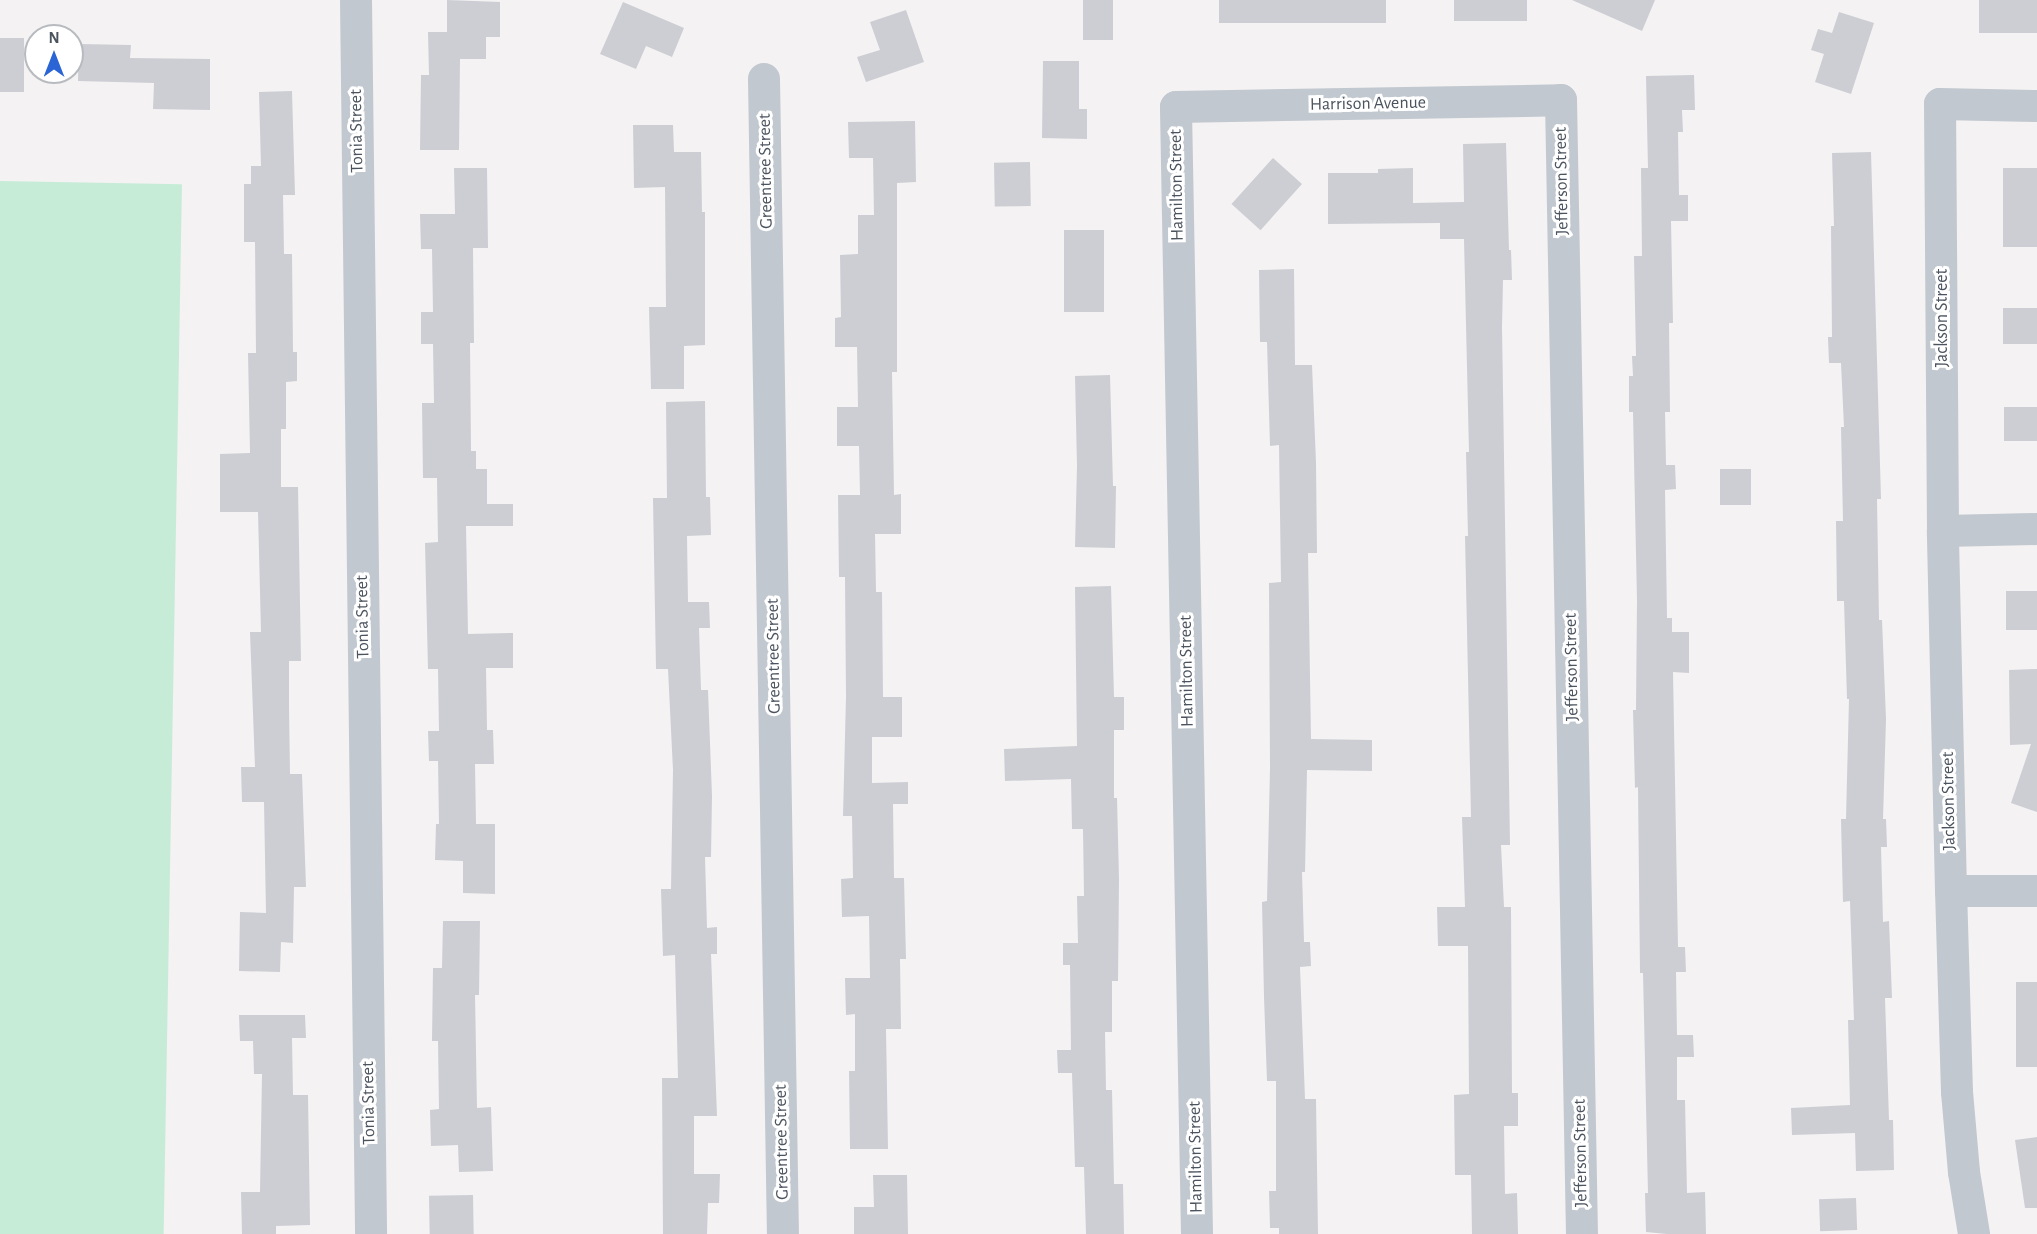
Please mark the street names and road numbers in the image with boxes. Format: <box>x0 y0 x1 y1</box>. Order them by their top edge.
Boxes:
street label: Tonia Street <box>345 89 369 173</box>
street label: Harrison Avenue <box>1310 92 1426 116</box>
street label: Greentree Street <box>754 113 778 229</box>
street label: Jefferson Street <box>1550 127 1574 235</box>
street label: Hamilton Street <box>1165 129 1189 241</box>
street label: Jackson Street <box>1931 269 1953 367</box>
street label: Tonia Street <box>351 575 375 659</box>
street label: Greentree Street <box>762 598 786 714</box>
street label: Jefferson Street <box>1560 613 1584 721</box>
street label: Hamilton Street <box>1175 615 1199 727</box>
street label: Jackson Street <box>1937 752 1961 850</box>
street label: Tonia Street <box>357 1061 381 1145</box>
street label: Greentree Street <box>770 1084 794 1200</box>
street label: Jefferson Street <box>1569 1099 1593 1207</box>
street label: Hamilton Street <box>1184 1101 1208 1213</box>

